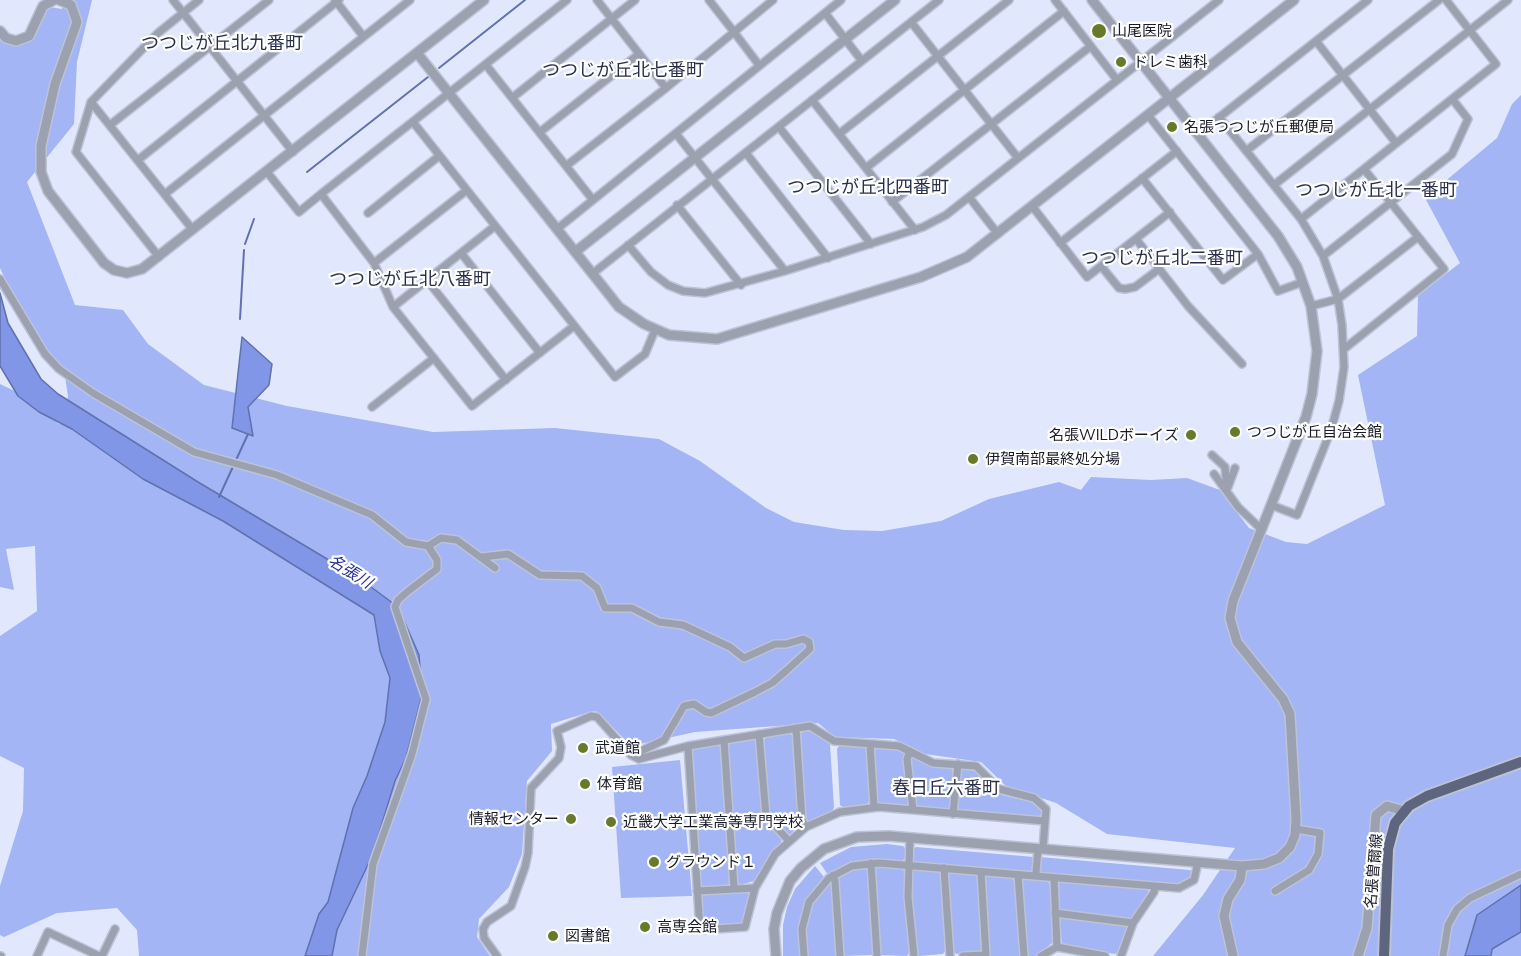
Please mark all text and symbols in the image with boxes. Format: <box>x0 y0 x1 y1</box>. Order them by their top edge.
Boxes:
marker: 山尾医院 <box>1090 22 1108 40</box>
place label: 山尾医院 <box>1112 22 1172 40</box>
district label: つつじが丘北九番町 <box>141 33 303 55</box>
place label: ドレミ歯科 <box>1133 53 1208 71</box>
marker: ドレミ歯科 <box>1114 55 1128 69</box>
district label: つつじが丘北七番町 <box>542 60 704 82</box>
place label: 名張つつじが丘郵便局 <box>1184 118 1334 136</box>
marker: 名張つつじが丘郵便局 <box>1165 120 1179 134</box>
district label: つつじが丘北四番町 <box>787 177 949 199</box>
district label: つつじが丘北一番町 <box>1295 180 1457 202</box>
district label: つつじが丘北二番町 <box>1081 248 1243 270</box>
district label: つつじが丘北八番町 <box>329 269 491 291</box>
place label: つつじが丘自治会館 <box>1247 423 1382 441</box>
marker: つつじが丘自治会館 <box>1228 425 1242 439</box>
place label: 名張WILDボーイズ <box>1049 426 1179 444</box>
marker: 名張WILDボーイズ <box>1184 428 1198 442</box>
place label: 伊賀南部最終処分場 <box>985 450 1120 468</box>
marker: 伊賀南部最終処分場 <box>966 452 980 466</box>
water label: 名張川 <box>325 551 375 593</box>
place label: 武道館 <box>595 739 640 757</box>
marker: 武道館 <box>576 741 590 755</box>
place label: 体育館 <box>597 775 642 793</box>
marker: 体育館 <box>578 777 592 791</box>
district label: 春日丘六番町 <box>892 778 1000 800</box>
place label: 情報センター <box>469 810 559 828</box>
marker: 情報センター <box>564 812 578 826</box>
place label: 近畿大学工業高等専門学校 <box>623 813 803 831</box>
marker: 近畿大学工業高等専門学校 <box>604 815 618 829</box>
street label: 名張曽爾線 <box>1362 833 1386 909</box>
place label: グラウンド１ <box>666 853 756 871</box>
marker: グラウンド１ <box>647 855 661 869</box>
place label: 高専会館 <box>657 918 717 936</box>
marker: 高専会館 <box>638 920 652 934</box>
place label: 図書館 <box>565 927 610 945</box>
marker: 図書館 <box>546 929 560 943</box>

